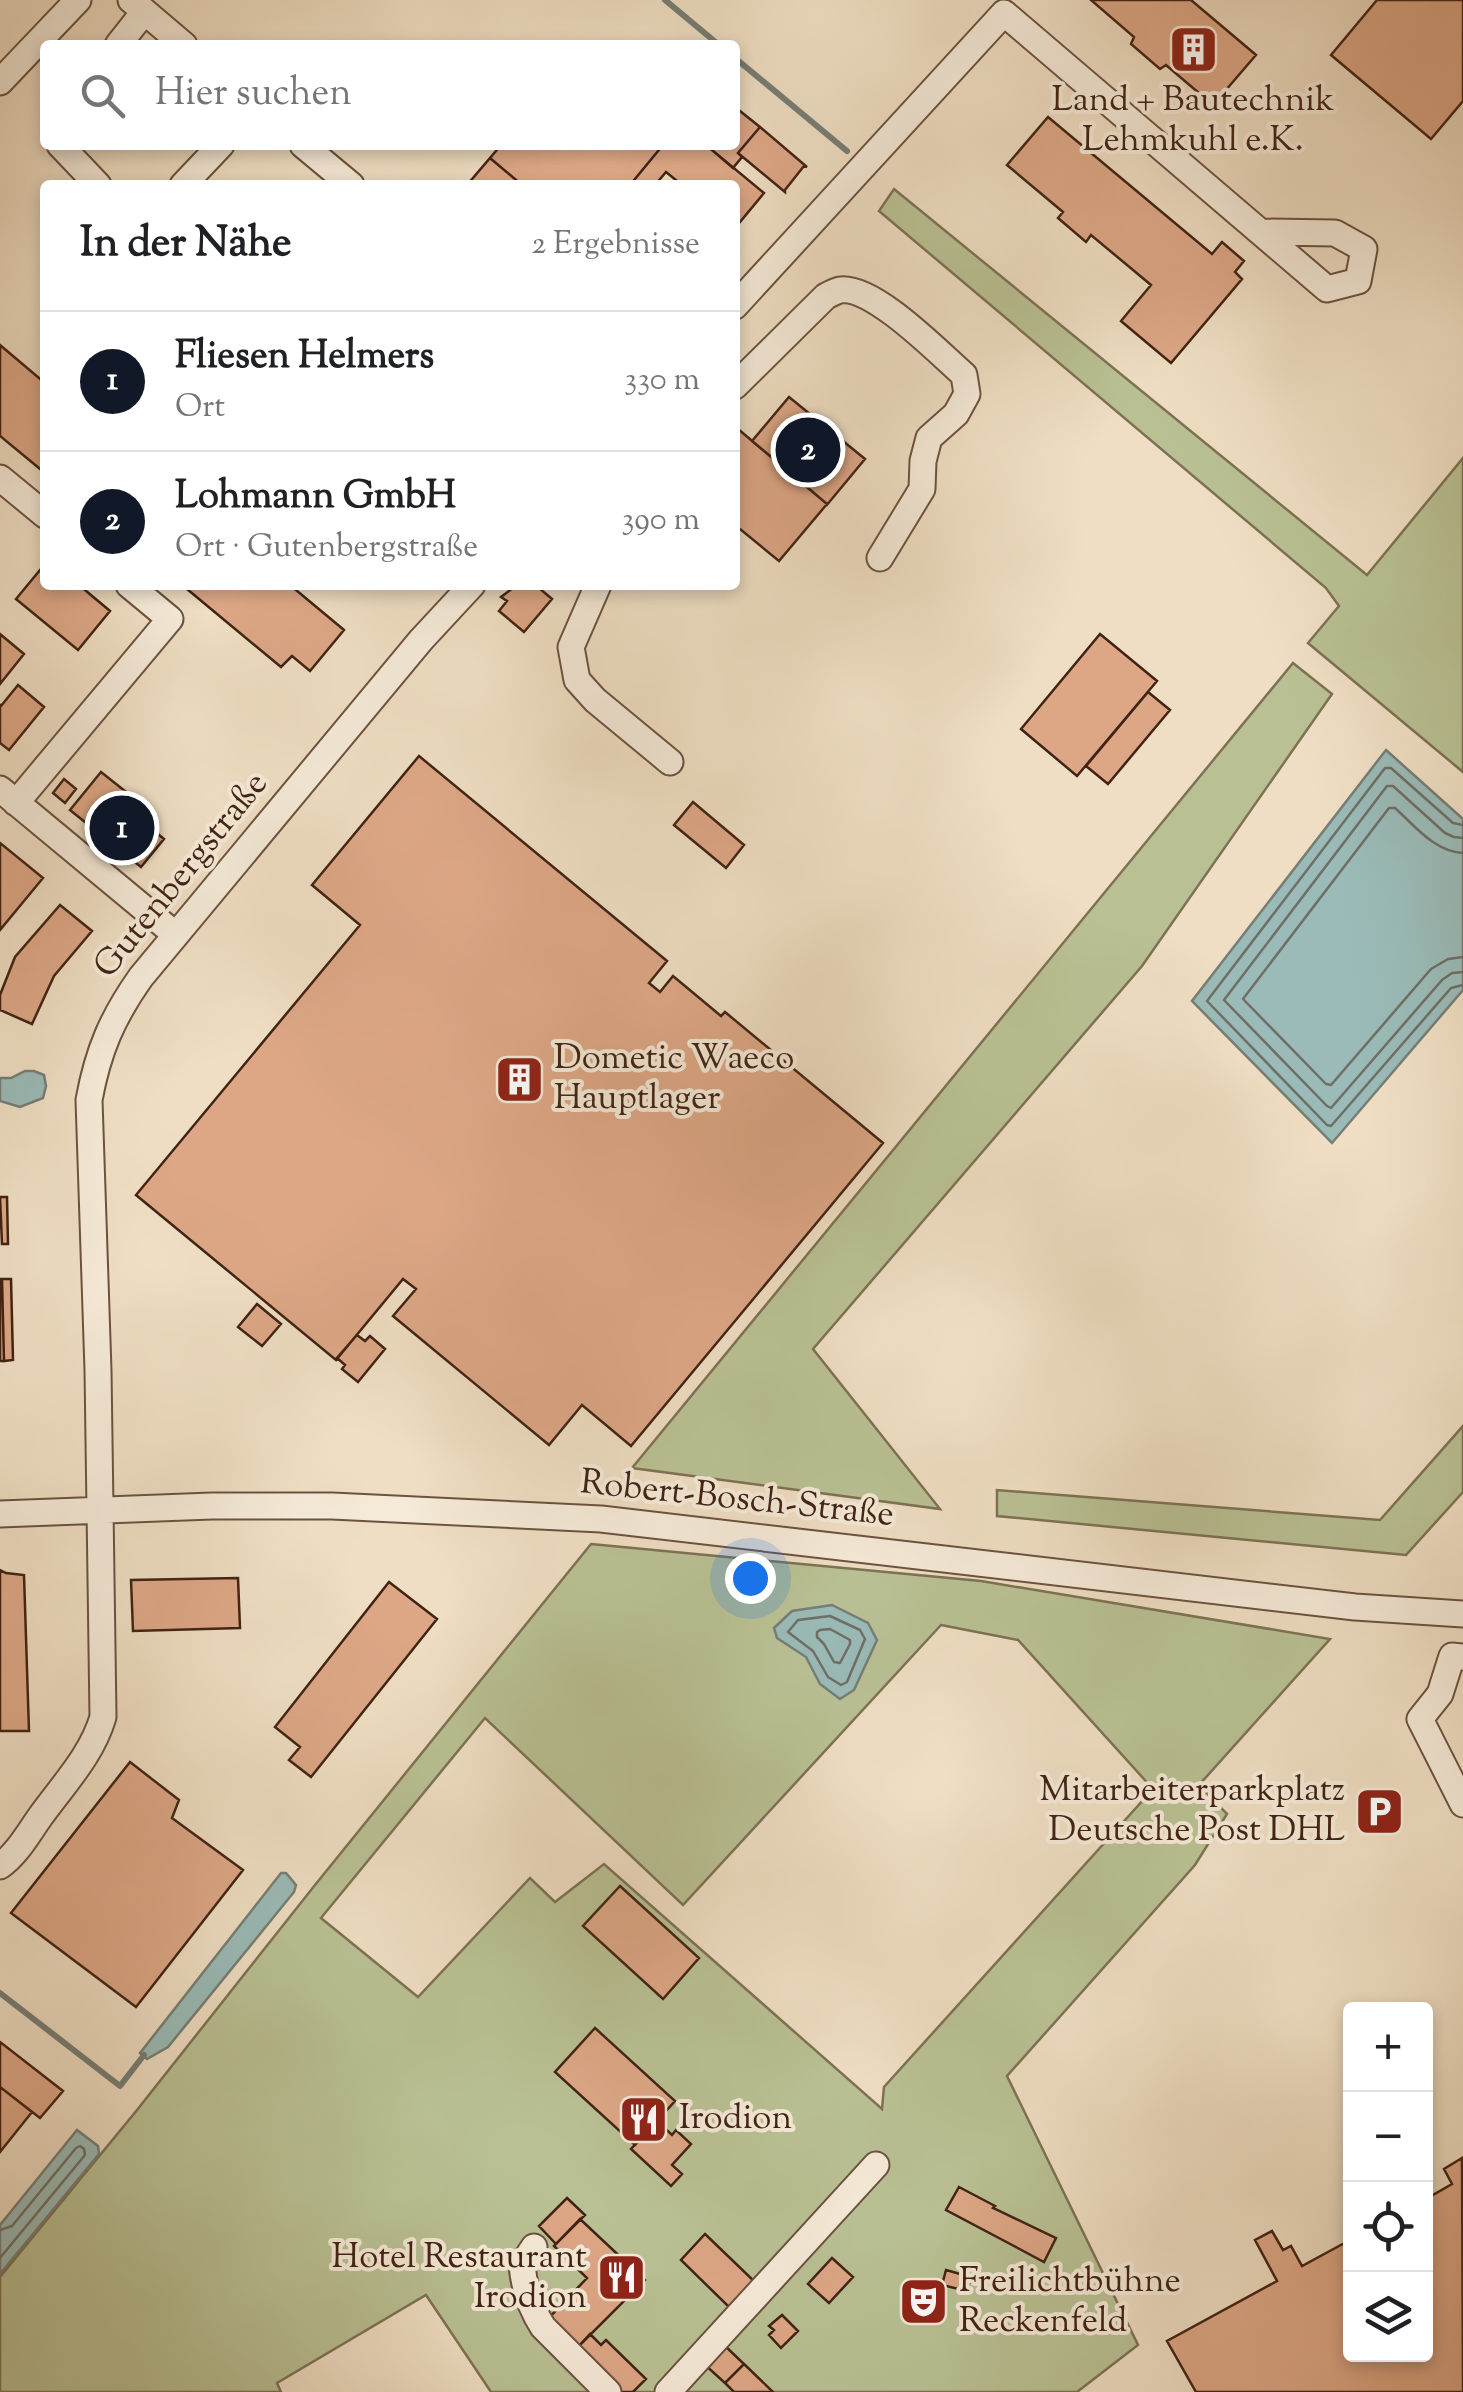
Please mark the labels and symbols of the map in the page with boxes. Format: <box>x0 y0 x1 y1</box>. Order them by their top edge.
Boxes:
building icon: Land + Bautechnik Lehmkuhl e.K. <box>1167 23 1219 75</box>
place label: Land + Bautechnik Lehmkuhl e.K. <box>1052 76 1334 167</box>
pin: 2 <box>776 412 840 488</box>
street label: Gutenbergstraße <box>83 762 281 990</box>
pin: 1 <box>90 790 154 866</box>
place label: Dometic Waeco Hauptlager <box>554 1034 794 1125</box>
building icon: Dometic Waeco Hauptlager <box>493 1053 545 1105</box>
street label: Robert-Bosch-Straße <box>578 1458 896 1542</box>
your location <box>725 1553 776 1604</box>
place label: Mitarbeiterparkplatz Deutsche Post DHL <box>1039 1766 1345 1857</box>
parking icon: Mitarbeiterparkplatz Deutsche Post DHL <box>1354 1785 1406 1837</box>
restaurant icon: Irodion <box>618 2093 670 2145</box>
place label: Irodion <box>679 2094 792 2145</box>
place label: Hotel Restaurant Irodion <box>331 2233 587 2324</box>
restaurant icon: Hotel Restaurant Irodion <box>596 2252 648 2304</box>
place label: Freilichtbühne Reckenfeld <box>959 2257 1181 2348</box>
theatre icon: Freilichtbühne Reckenfeld <box>898 2276 950 2328</box>

